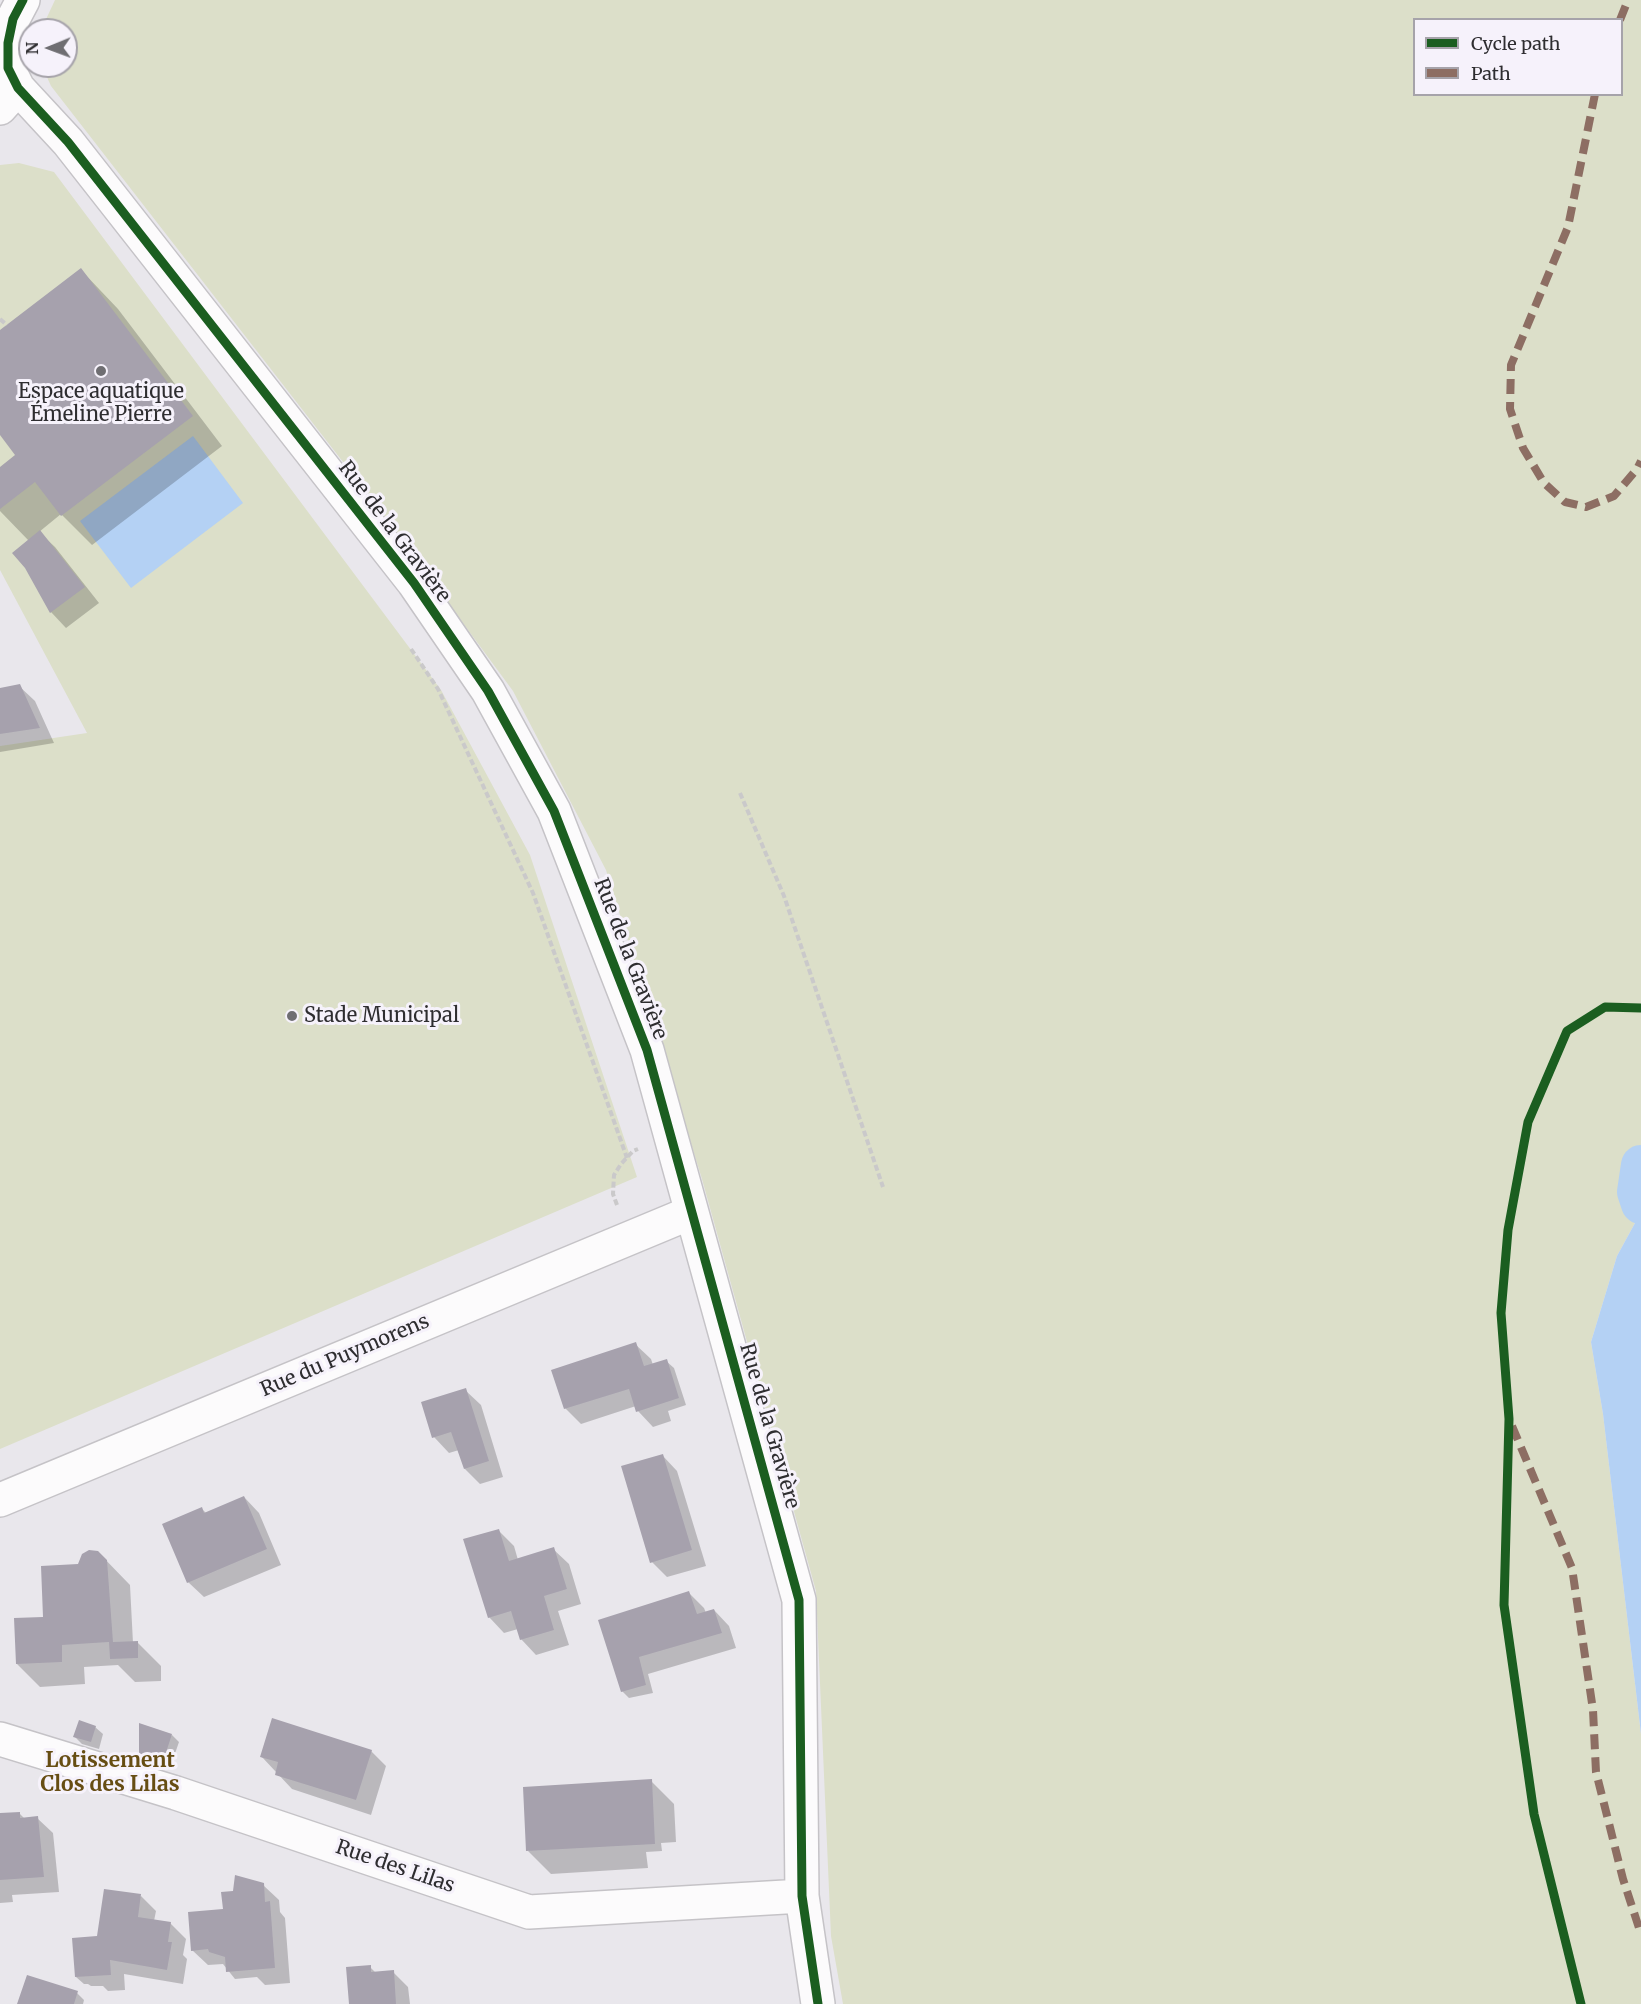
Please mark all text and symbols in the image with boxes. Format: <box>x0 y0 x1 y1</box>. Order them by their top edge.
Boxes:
north arrow <box>18 18 78 78</box>
legend <box>1413 18 1623 96</box>
text: Cycle path <box>1471 32 1560 55</box>
text: N <box>22 42 42 55</box>
text: Path <box>1471 62 1511 85</box>
marker: Espace aquatique Émeline Pierre <box>94 364 108 378</box>
place label: Espace aquatique Émeline Pierre <box>18 380 184 427</box>
street label: Rue de la Gravière <box>333 457 455 607</box>
street label: Rue de la Gravière <box>588 875 672 1043</box>
place label: Stade Municipal <box>304 1004 459 1028</box>
marker: Stade Municipal <box>285 1009 299 1023</box>
street label: Rue du Puymorens <box>257 1310 433 1402</box>
street label: Rue de la Gravière <box>734 1341 804 1511</box>
district label: Lotissement Clos des Lilas <box>40 1748 180 1798</box>
street label: Rue des Lilas <box>332 1835 458 1899</box>

